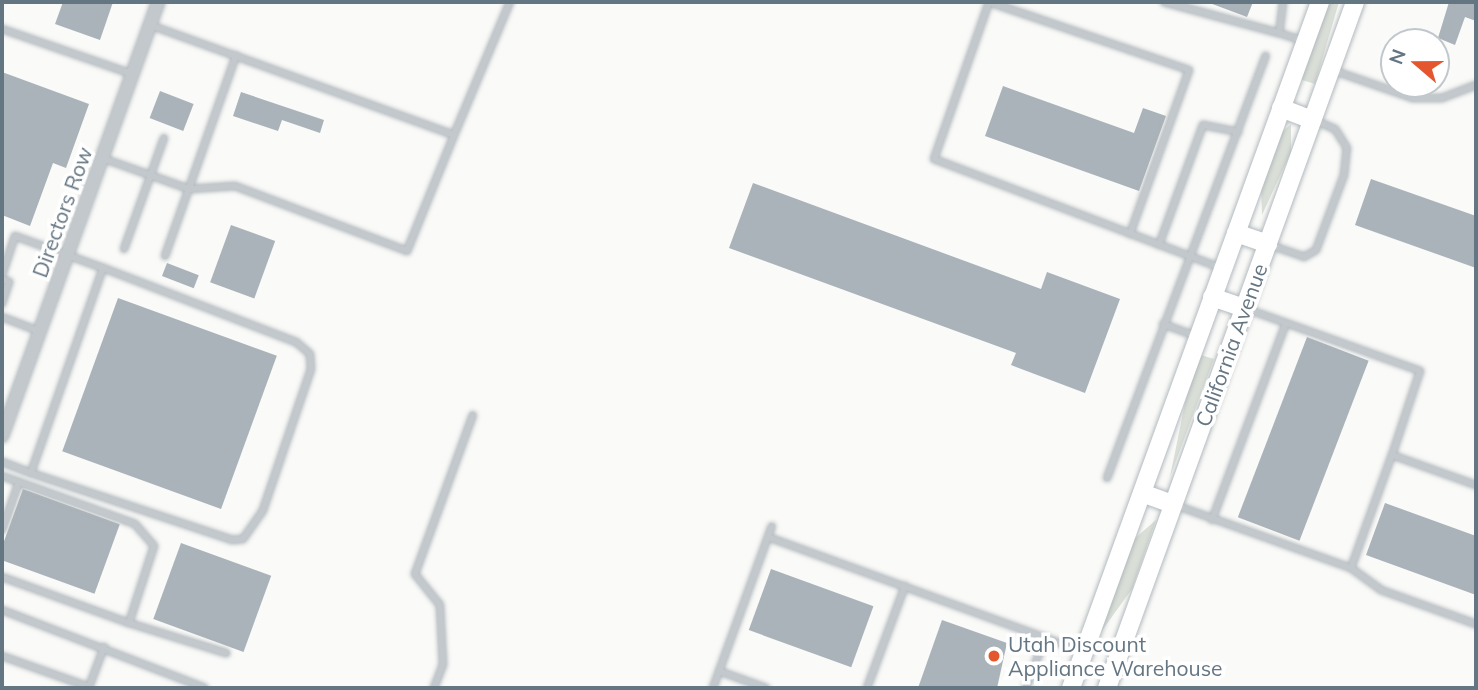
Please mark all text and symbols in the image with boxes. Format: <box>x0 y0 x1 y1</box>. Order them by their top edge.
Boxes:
north arrow <box>1380 28 1450 98</box>
text: N <box>1383 46 1411 67</box>
street label: Directors Row <box>27 143 97 281</box>
street label: California Avenue <box>1190 260 1272 430</box>
place label: Utah Discount Appliance Warehouse <box>1008 631 1223 681</box>
marker: Utah Discount Appliance Warehouse <box>986 648 1002 664</box>

